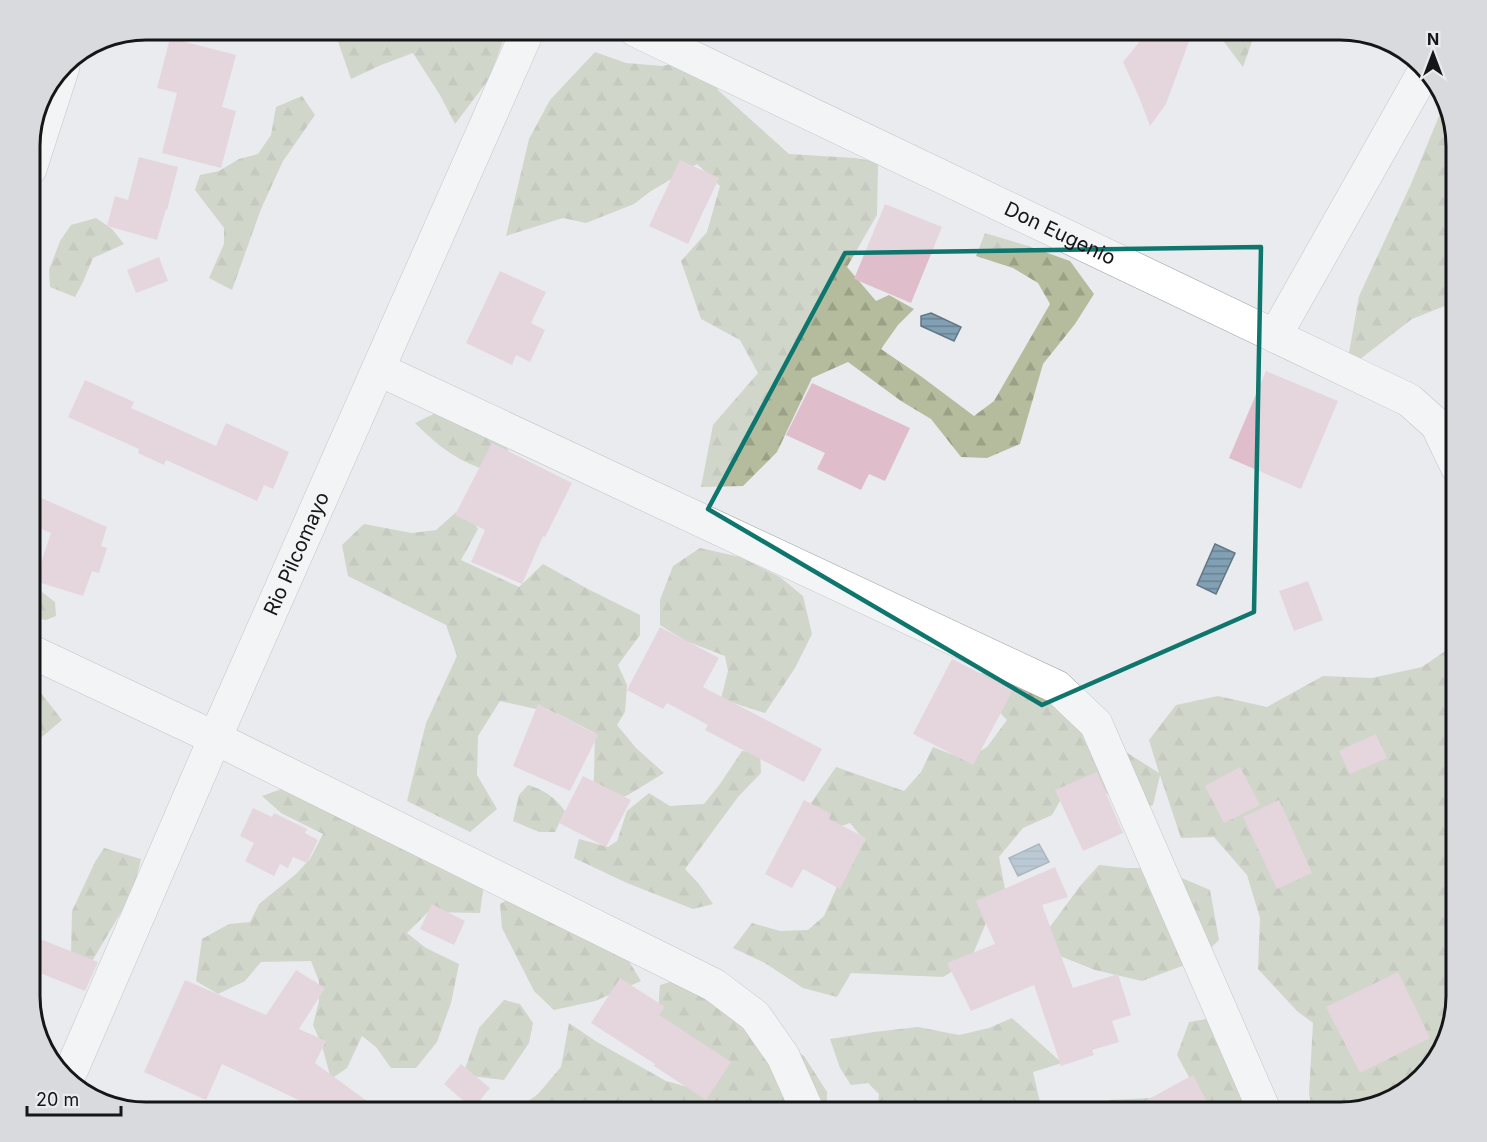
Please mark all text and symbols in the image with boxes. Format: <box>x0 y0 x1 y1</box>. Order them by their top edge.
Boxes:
north arrow <box>1403 24 1463 84</box>
text: N <box>1427 29 1439 49</box>
street label: Don Eugenio <box>1000 196 1119 270</box>
street label: Rio Pilcomayo <box>259 488 334 619</box>
scale bar <box>27 1079 122 1117</box>
text: 20 m <box>36 1089 79 1110</box>

